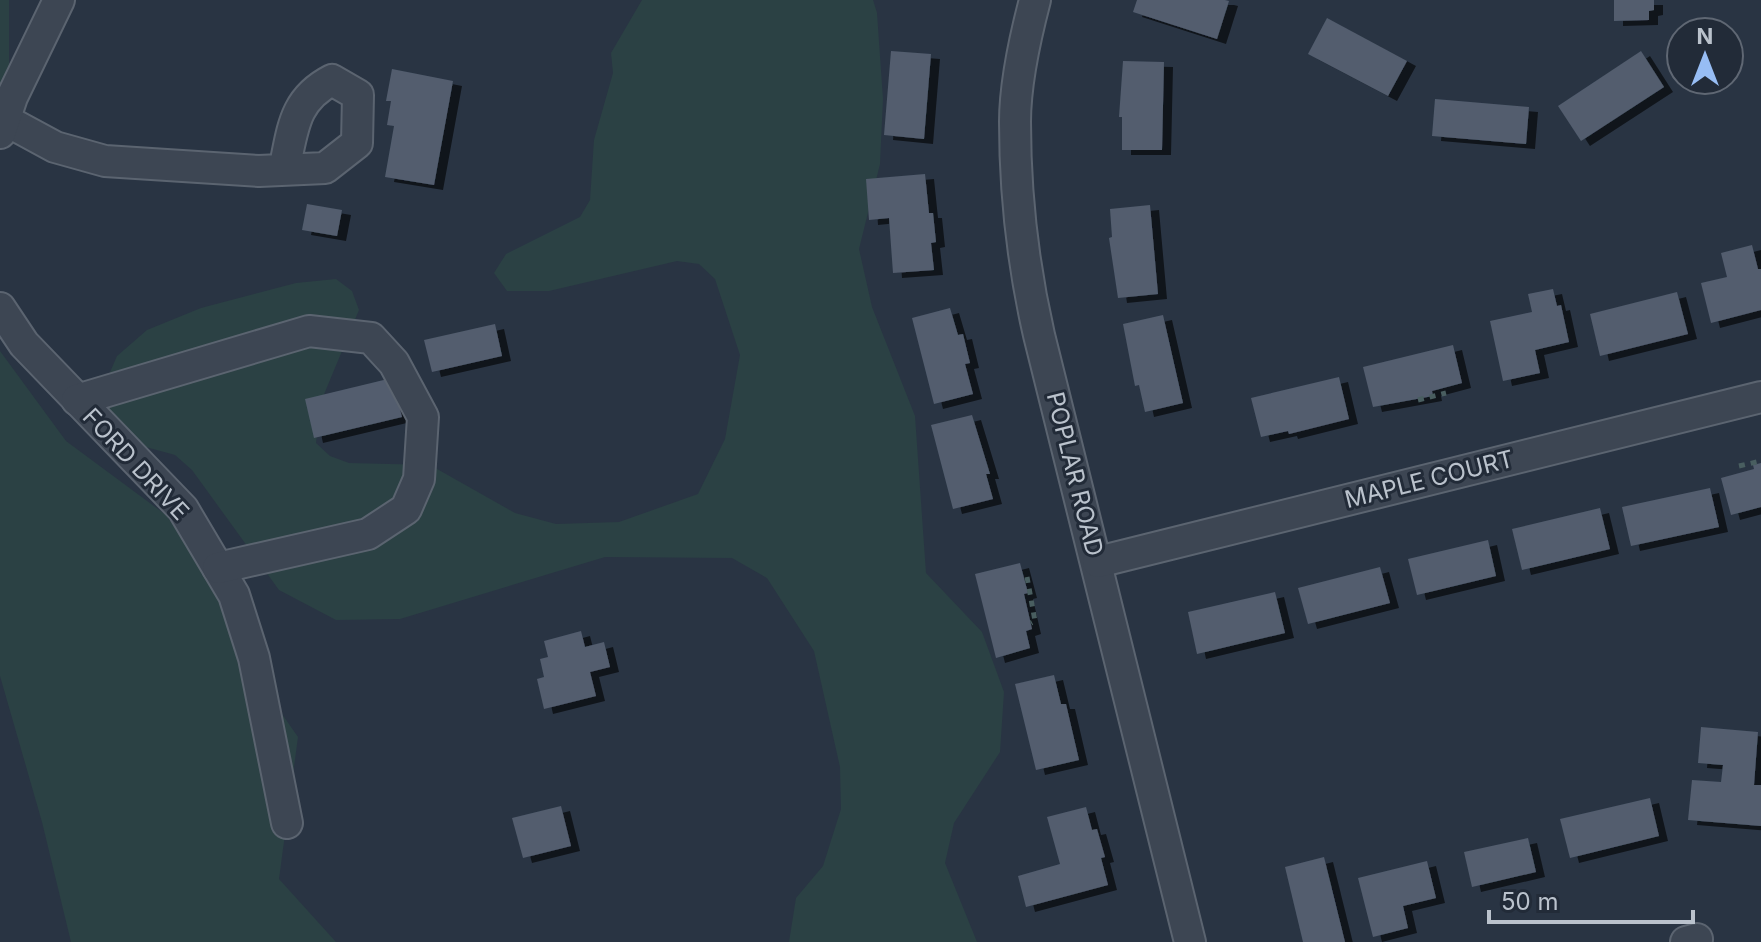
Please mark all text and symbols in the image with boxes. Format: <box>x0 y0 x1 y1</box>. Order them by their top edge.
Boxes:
north arrow <box>1665 16 1745 96</box>
text: N <box>1697 23 1713 49</box>
street label: POPLAR ROAD <box>1041 389 1109 559</box>
street label: FORD DRIVE <box>77 402 195 526</box>
street label: MAPLE COURT <box>1342 444 1516 514</box>
scale bar <box>1489 874 1693 924</box>
text: 50 m <box>1501 887 1559 916</box>

